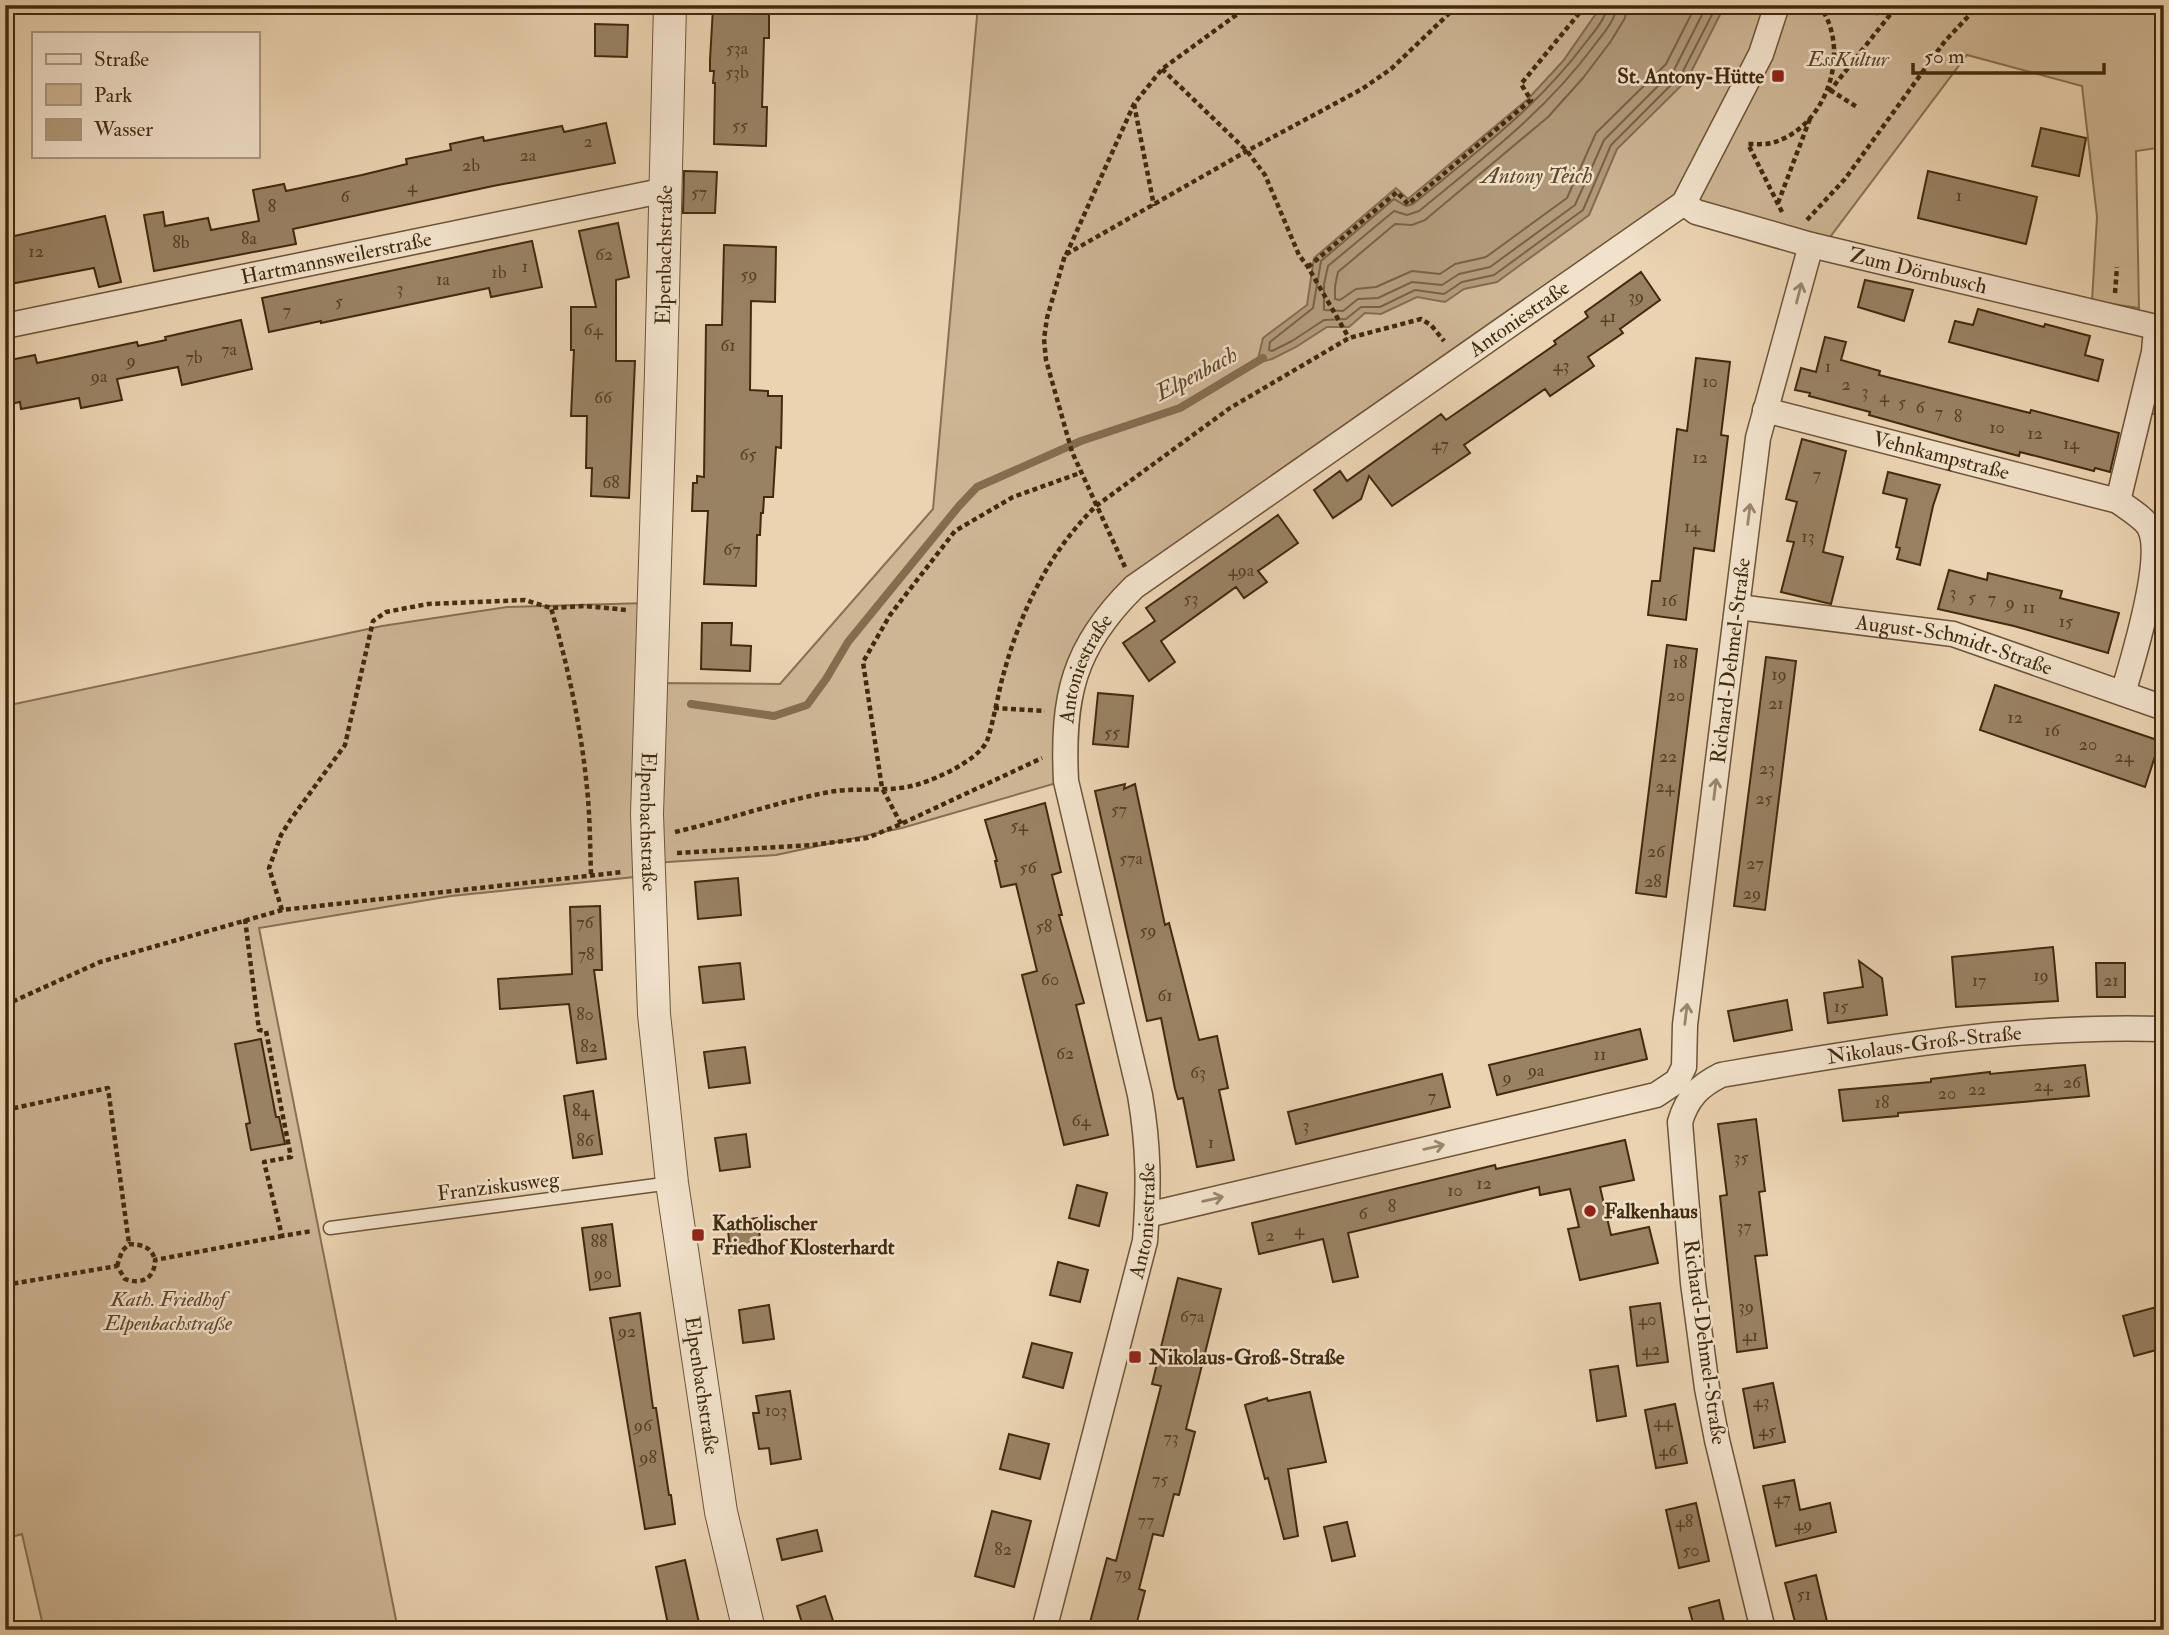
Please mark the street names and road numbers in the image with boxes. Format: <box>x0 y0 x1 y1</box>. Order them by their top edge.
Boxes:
street label: Elpenbachstraße <box>650 185 679 325</box>
street label: Hartmannsweilerstraße <box>238 226 434 291</box>
street label: Zum Dörnbusch <box>1847 242 1990 300</box>
street label: Antoniestraße <box>1463 274 1575 364</box>
street label: Vehnkampstraße <box>1870 425 2012 486</box>
street label: Richard-Dehmel-Straße <box>1705 556 1757 765</box>
street label: Antoniestraße <box>1053 608 1119 726</box>
street label: August-Schmidt-Straße <box>1853 609 2056 682</box>
street label: Elpenbachstraße <box>633 751 663 892</box>
street label: Nikolaus-Groß-Straße <box>1825 1020 2023 1071</box>
street label: Antoniestraße <box>1123 1162 1162 1282</box>
street label: Franziskusweg <box>435 1166 561 1207</box>
street label: Richard-Dehmel-Straße <box>1677 1238 1732 1447</box>
street label: Elpenbachstraße <box>678 1314 725 1457</box>

